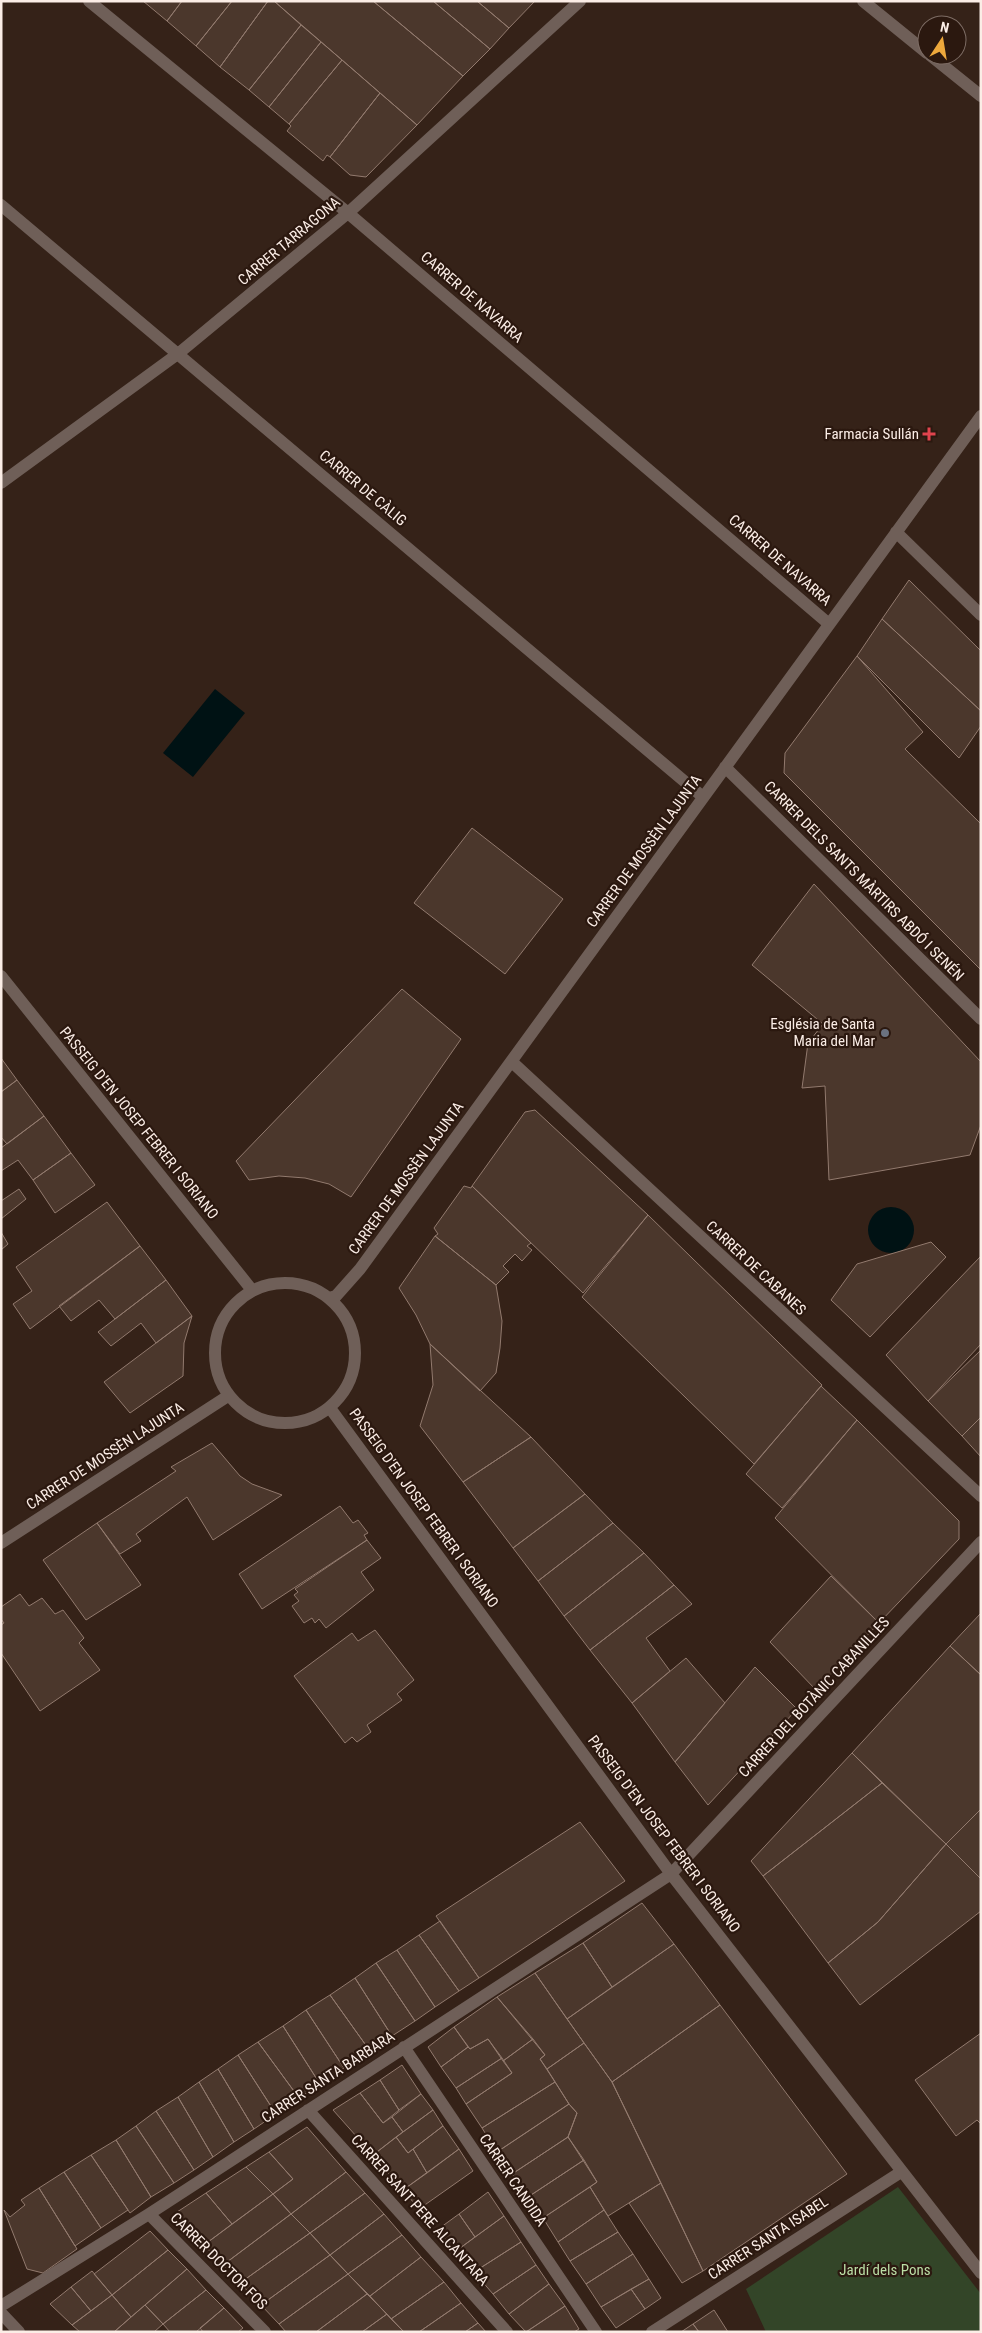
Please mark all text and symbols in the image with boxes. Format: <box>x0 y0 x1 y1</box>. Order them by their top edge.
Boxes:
north arrow <box>917 15 967 65</box>
text: N <box>939 19 951 36</box>
street label: CARRER TARRAGONA <box>234 193 344 289</box>
street label: CARRER DE NAVARRA <box>417 248 527 347</box>
place label: Farmacia Sullán <box>824 425 919 443</box>
marker: Farmacia Sullán <box>923 428 935 440</box>
street label: CARRER DE CÀLIG <box>316 446 410 530</box>
street label: CARRER DE NAVARRA <box>725 511 835 610</box>
street label: CARRER DE MOSSÈN LAJUNTA <box>583 771 706 931</box>
street label: CARRER DELS SANTS MÀRTIRS ABDÓ I SENÉN <box>760 777 968 985</box>
place label: Església de Santa Maria del Mar <box>770 1015 875 1050</box>
street label: PASSEIG D'EN JOSEP FEBRER I SORIANO <box>56 1023 222 1223</box>
marker: Església de Santa Maria del Mar <box>879 1027 891 1039</box>
street label: CARRER DE MOSSÈN LAJUNTA <box>345 1098 468 1258</box>
street label: CARRER DE CABANES <box>702 1217 810 1319</box>
street label: CARRER DE MOSSÈN LAJUNTA <box>23 1398 187 1514</box>
street label: PASSEIG D'EN JOSEP FEBRER I SORIANO <box>346 1405 502 1611</box>
street label: CARRER DEL BOTÀNIC CABANILLES <box>735 1613 893 1781</box>
street label: PASSEIG D'EN JOSEP FEBRER I SORIANO <box>584 1732 744 1936</box>
street label: CARRER SANTA BARBARA <box>258 2027 398 2127</box>
street label: CARRER CANDIDA <box>475 2130 551 2230</box>
street label: CARRER SANT PERE ALCANTARA <box>347 2131 493 2290</box>
street label: CARRER SANTA ISABEL <box>705 2192 831 2284</box>
street label: CARRER DOCTOR FOS <box>167 2209 271 2313</box>
park label: Jardí dels Pons <box>839 2261 931 2279</box>

